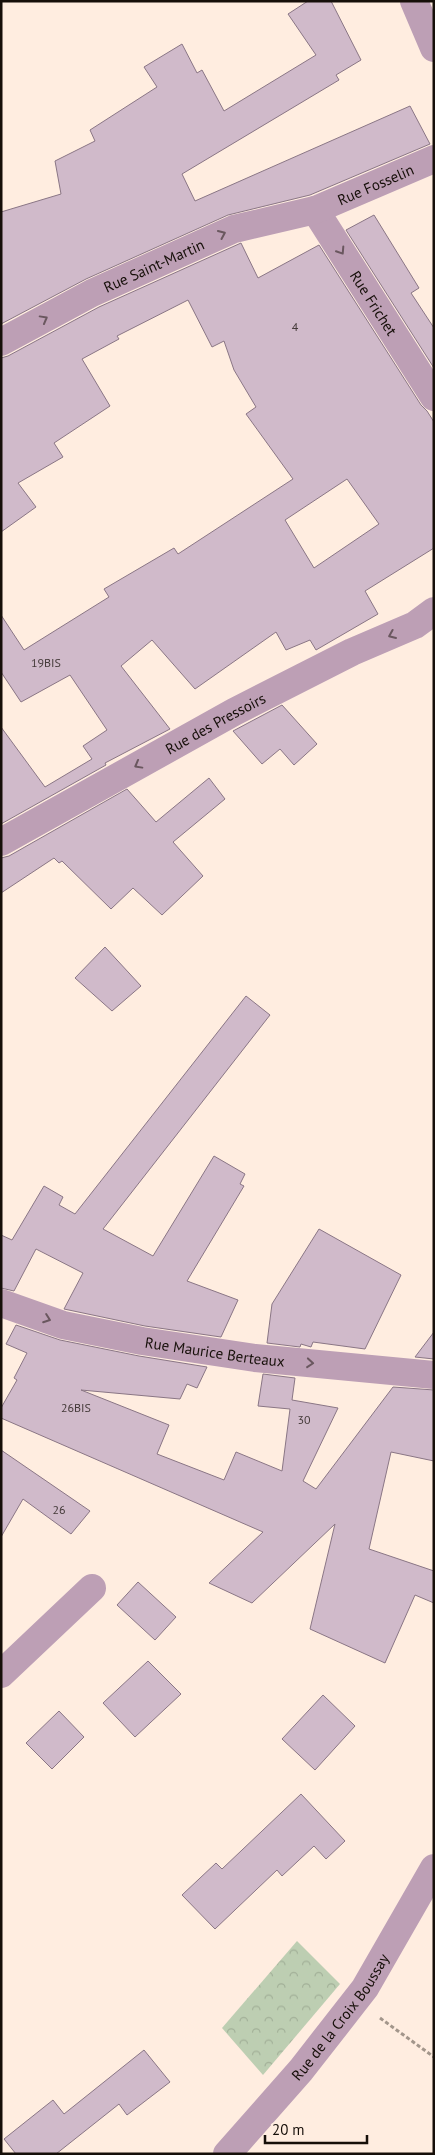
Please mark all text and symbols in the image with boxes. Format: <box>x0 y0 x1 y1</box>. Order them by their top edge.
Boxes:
street label: Rue Fosselin <box>334 159 416 209</box>
one-way arrow <box>217 230 226 241</box>
street label: Rue Saint-Martin <box>100 234 207 296</box>
one-way arrow <box>335 246 345 255</box>
street label: Rue Frichet <box>346 267 402 339</box>
one-way arrow <box>39 315 48 325</box>
house number: 4 <box>292 319 299 334</box>
one-way arrow <box>388 629 397 640</box>
house number: 19BIS <box>31 655 61 670</box>
street label: Rue des Pressoirs <box>162 688 268 758</box>
one-way arrow <box>135 759 144 769</box>
one-way arrow <box>42 1313 51 1323</box>
street label: Rue Maurice Berteaux <box>144 1332 286 1370</box>
one-way arrow <box>307 1358 315 1369</box>
house number: 26BIS <box>61 1400 91 1415</box>
house number: 30 <box>297 1412 311 1427</box>
house number: 26 <box>52 1502 66 1517</box>
street label: Rue de la Croix Boussay <box>287 1950 392 2084</box>
scale bar <box>265 2112 368 2144</box>
text: 20 m <box>272 2120 305 2139</box>

